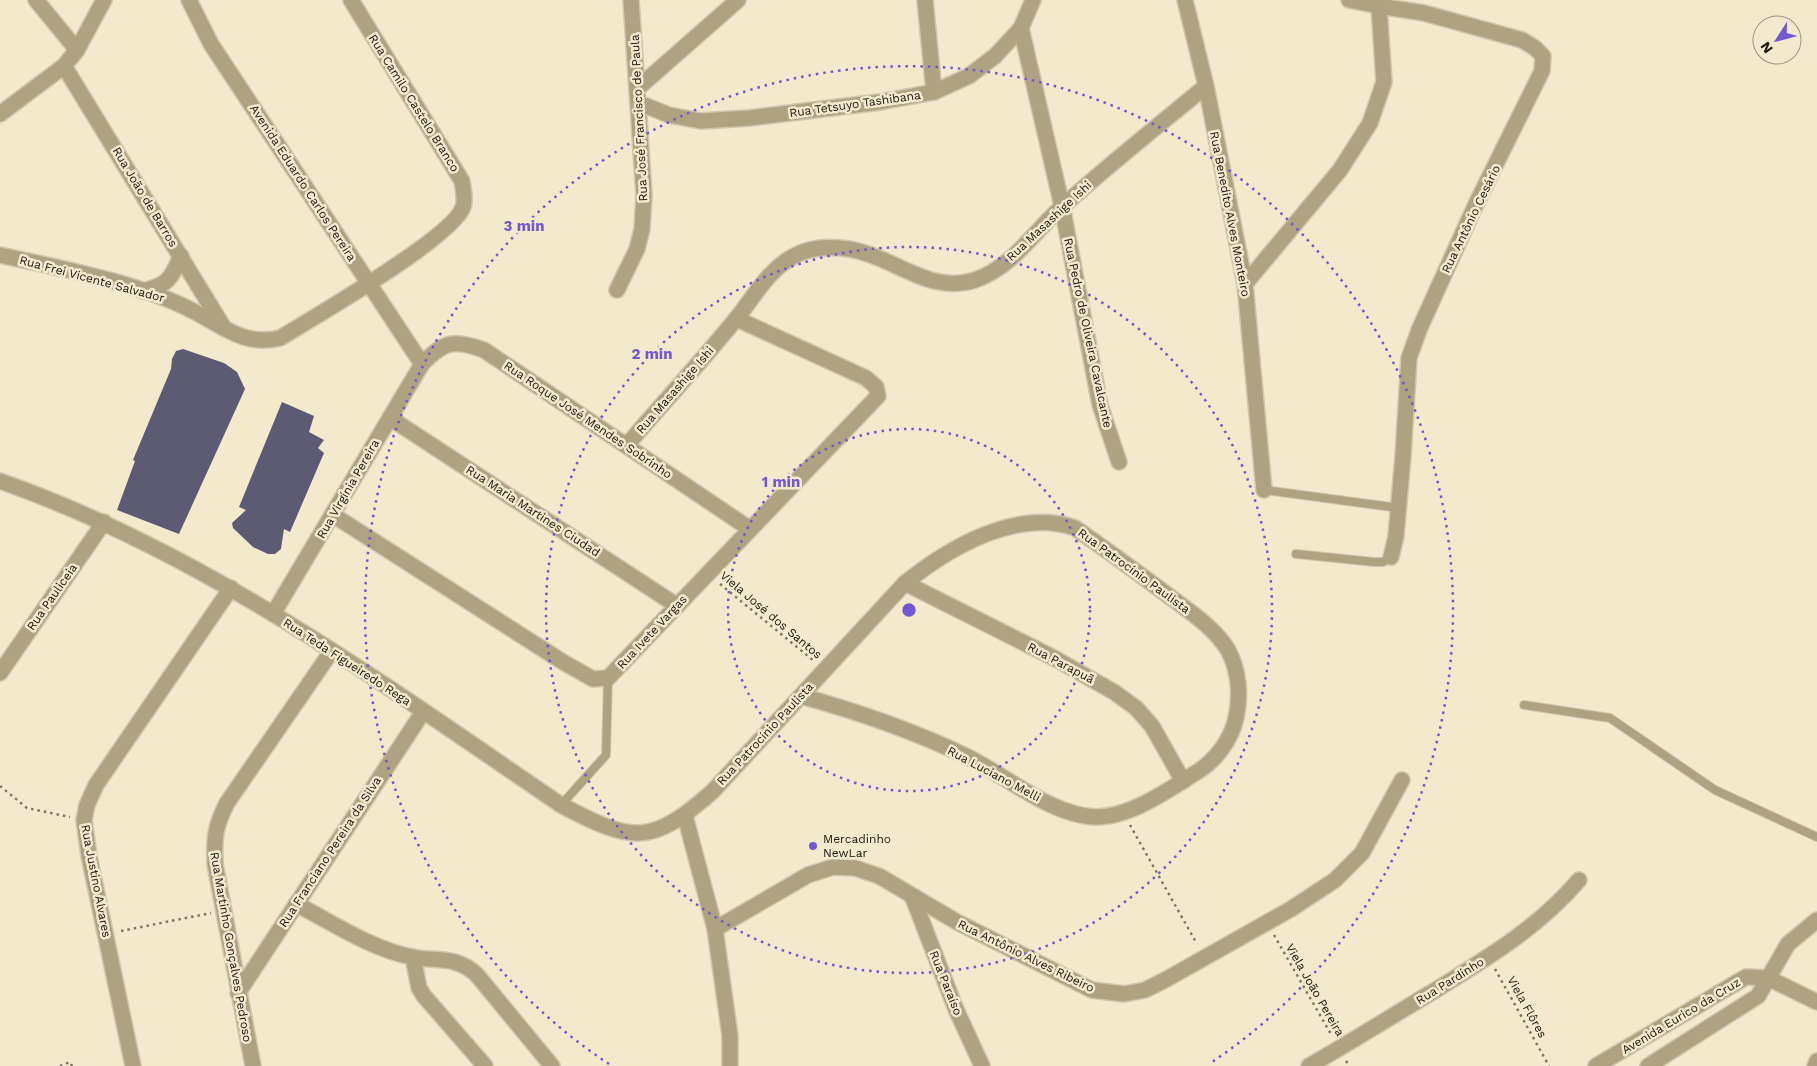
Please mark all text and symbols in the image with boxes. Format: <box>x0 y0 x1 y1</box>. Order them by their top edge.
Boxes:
north arrow <box>1752 15 1802 65</box>
street label: Rua Camilo Castelo Branco <box>366 32 462 174</box>
street label: Rua José Francisco de Paula <box>628 34 650 202</box>
text: N <box>1757 39 1776 57</box>
street label: Rua Tetsuyo Tashibana <box>788 88 922 120</box>
street label: Avenida Eduardo Carlos Pereira <box>247 102 359 264</box>
street label: Rua Benedito Alves Monteiro <box>1207 130 1253 298</box>
street label: Rua João de Barros <box>110 145 180 249</box>
street label: Rua Antônio Cesário <box>1439 163 1503 275</box>
street label: Rua Masashige Ishi <box>1004 178 1094 264</box>
text: 3 min <box>504 217 544 235</box>
street label: Rua Pedro de Oliveira Cavalcante <box>1061 237 1115 429</box>
street label: Rua Frei Vicente Salvador <box>18 253 166 305</box>
street label: Rua Masashige Ishi <box>633 344 717 436</box>
text: 2 min <box>631 345 673 363</box>
street label: Rua Roque José Mendes Sobrinho <box>501 358 675 482</box>
street label: Rua Virgínia Pereira <box>314 437 382 541</box>
street label: Rua Maria Martines Ciudad <box>463 462 603 560</box>
text: 1 min <box>762 473 800 491</box>
street label: Rua Patrocínio Paulista <box>1075 526 1193 616</box>
street label: Rua Pauliceia <box>24 561 80 633</box>
street label: Viela José dos Santos <box>717 568 825 662</box>
street label: Rua Ivete Vargas <box>614 592 690 672</box>
centre of rings <box>900 601 918 619</box>
street label: Rua Teda Figueiredo Rega <box>281 615 414 709</box>
street label: Rua Parapuã <box>1025 640 1097 686</box>
street label: Rua Patrocínio Paulista <box>714 680 816 788</box>
street label: Rua Luciano Melli <box>945 744 1043 804</box>
street label: Rua Franciano Pereira da Silva <box>276 774 384 930</box>
street label: Rua Justino Alvares <box>78 823 114 939</box>
place label: Mercadinho NewLar <box>823 832 891 860</box>
marker: Mercadinho NewLar <box>807 840 819 852</box>
street label: Rua Martinho Gonçalves Pedroso <box>207 851 255 1043</box>
street label: Rua Antônio Alves Ribeiro <box>956 917 1096 995</box>
street label: Viela João Pereira <box>1283 941 1347 1039</box>
street label: Rua Paraíso <box>927 949 965 1017</box>
street label: Rua Pardinho <box>1413 955 1487 1007</box>
street label: Viela Flôres <box>1504 974 1550 1040</box>
street label: Avenida Eurico da Cruz <box>1619 975 1743 1057</box>

